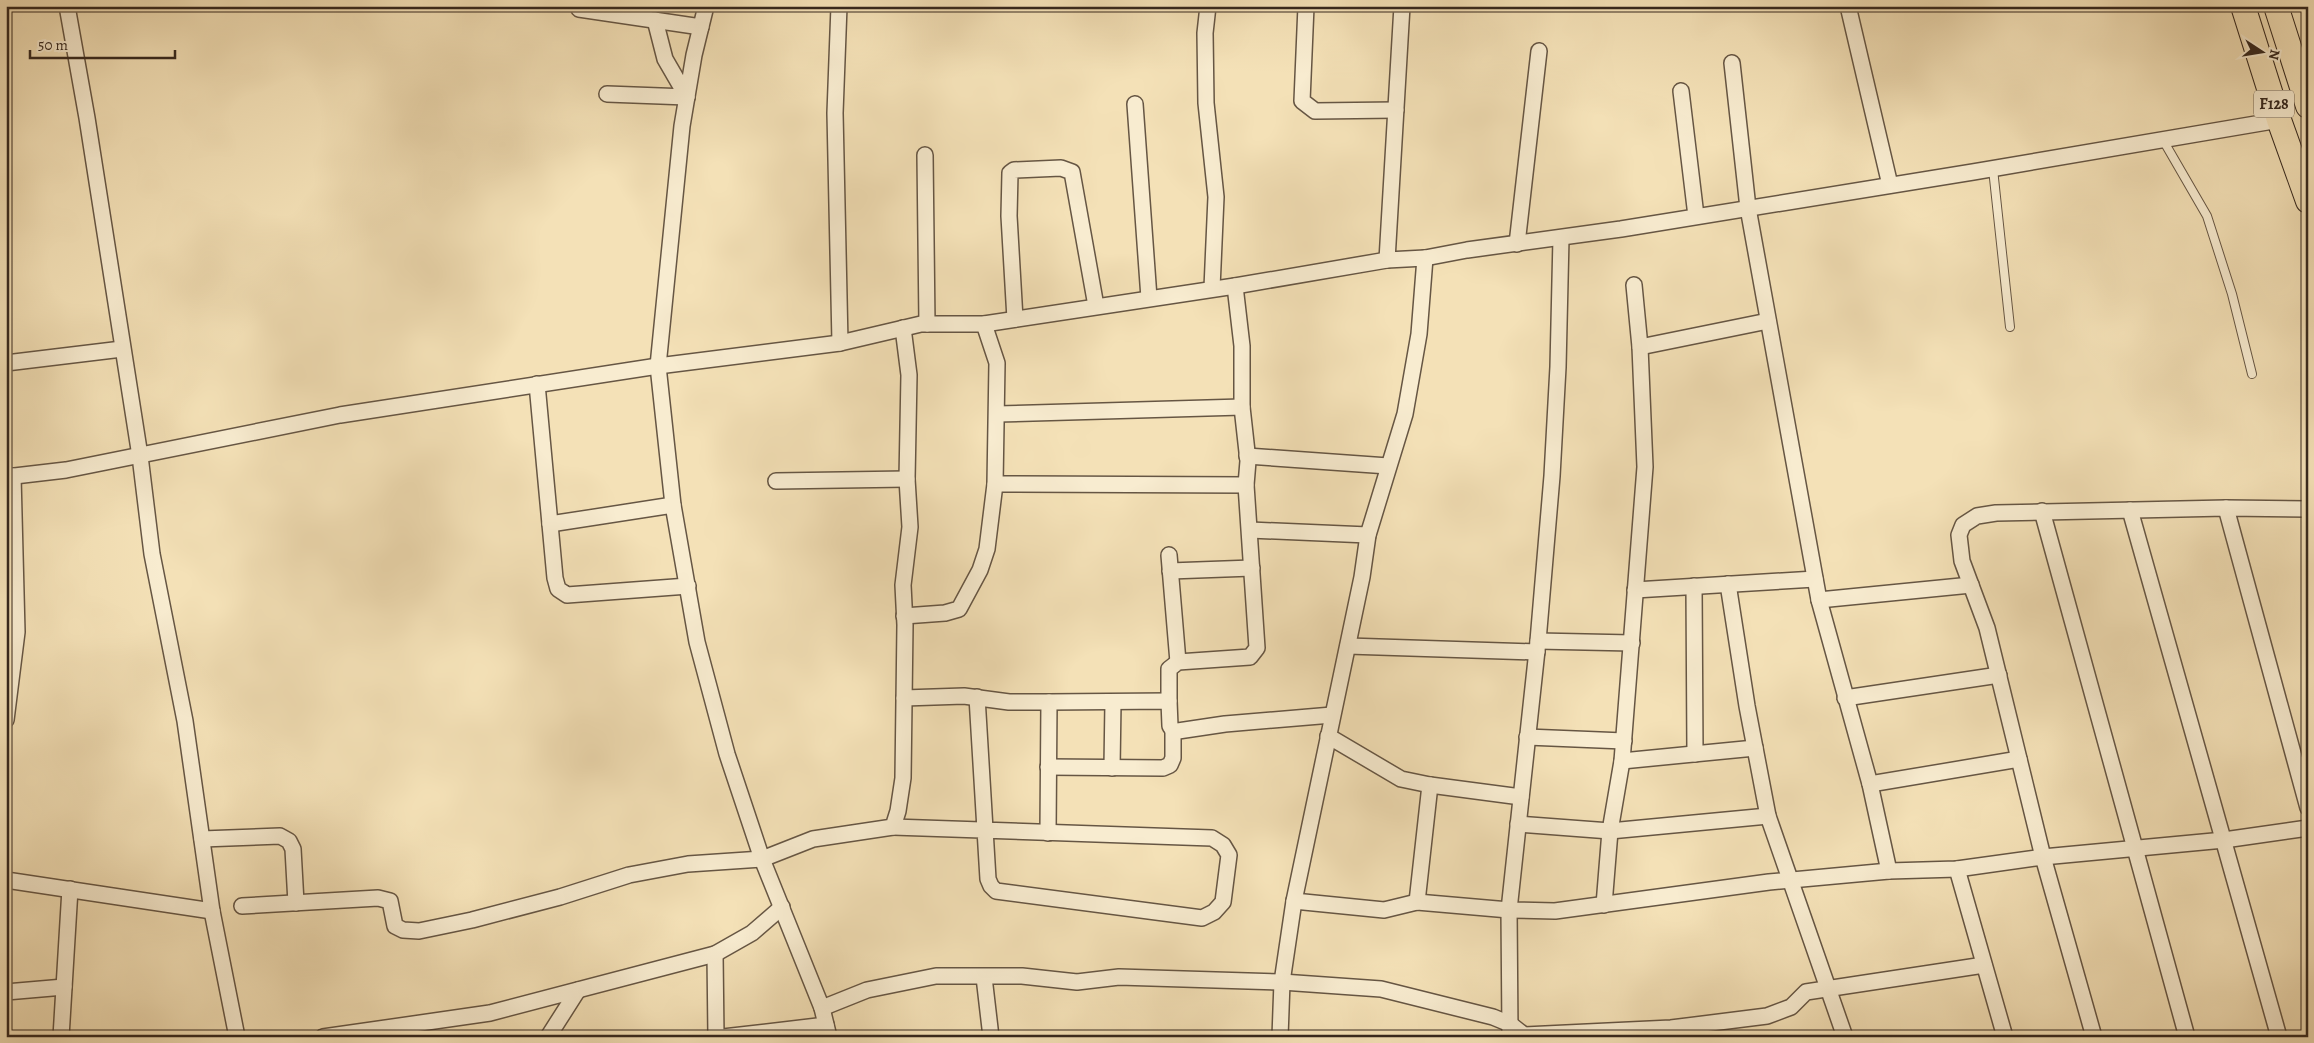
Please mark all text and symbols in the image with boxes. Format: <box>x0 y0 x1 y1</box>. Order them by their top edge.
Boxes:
scale bar <box>30 28 175 60</box>
north arrow <box>2236 28 2286 78</box>
text: 50 m <box>38 35 68 55</box>
text: N <box>2264 48 2285 62</box>
road number: F128 <box>2254 90 2294 118</box>

